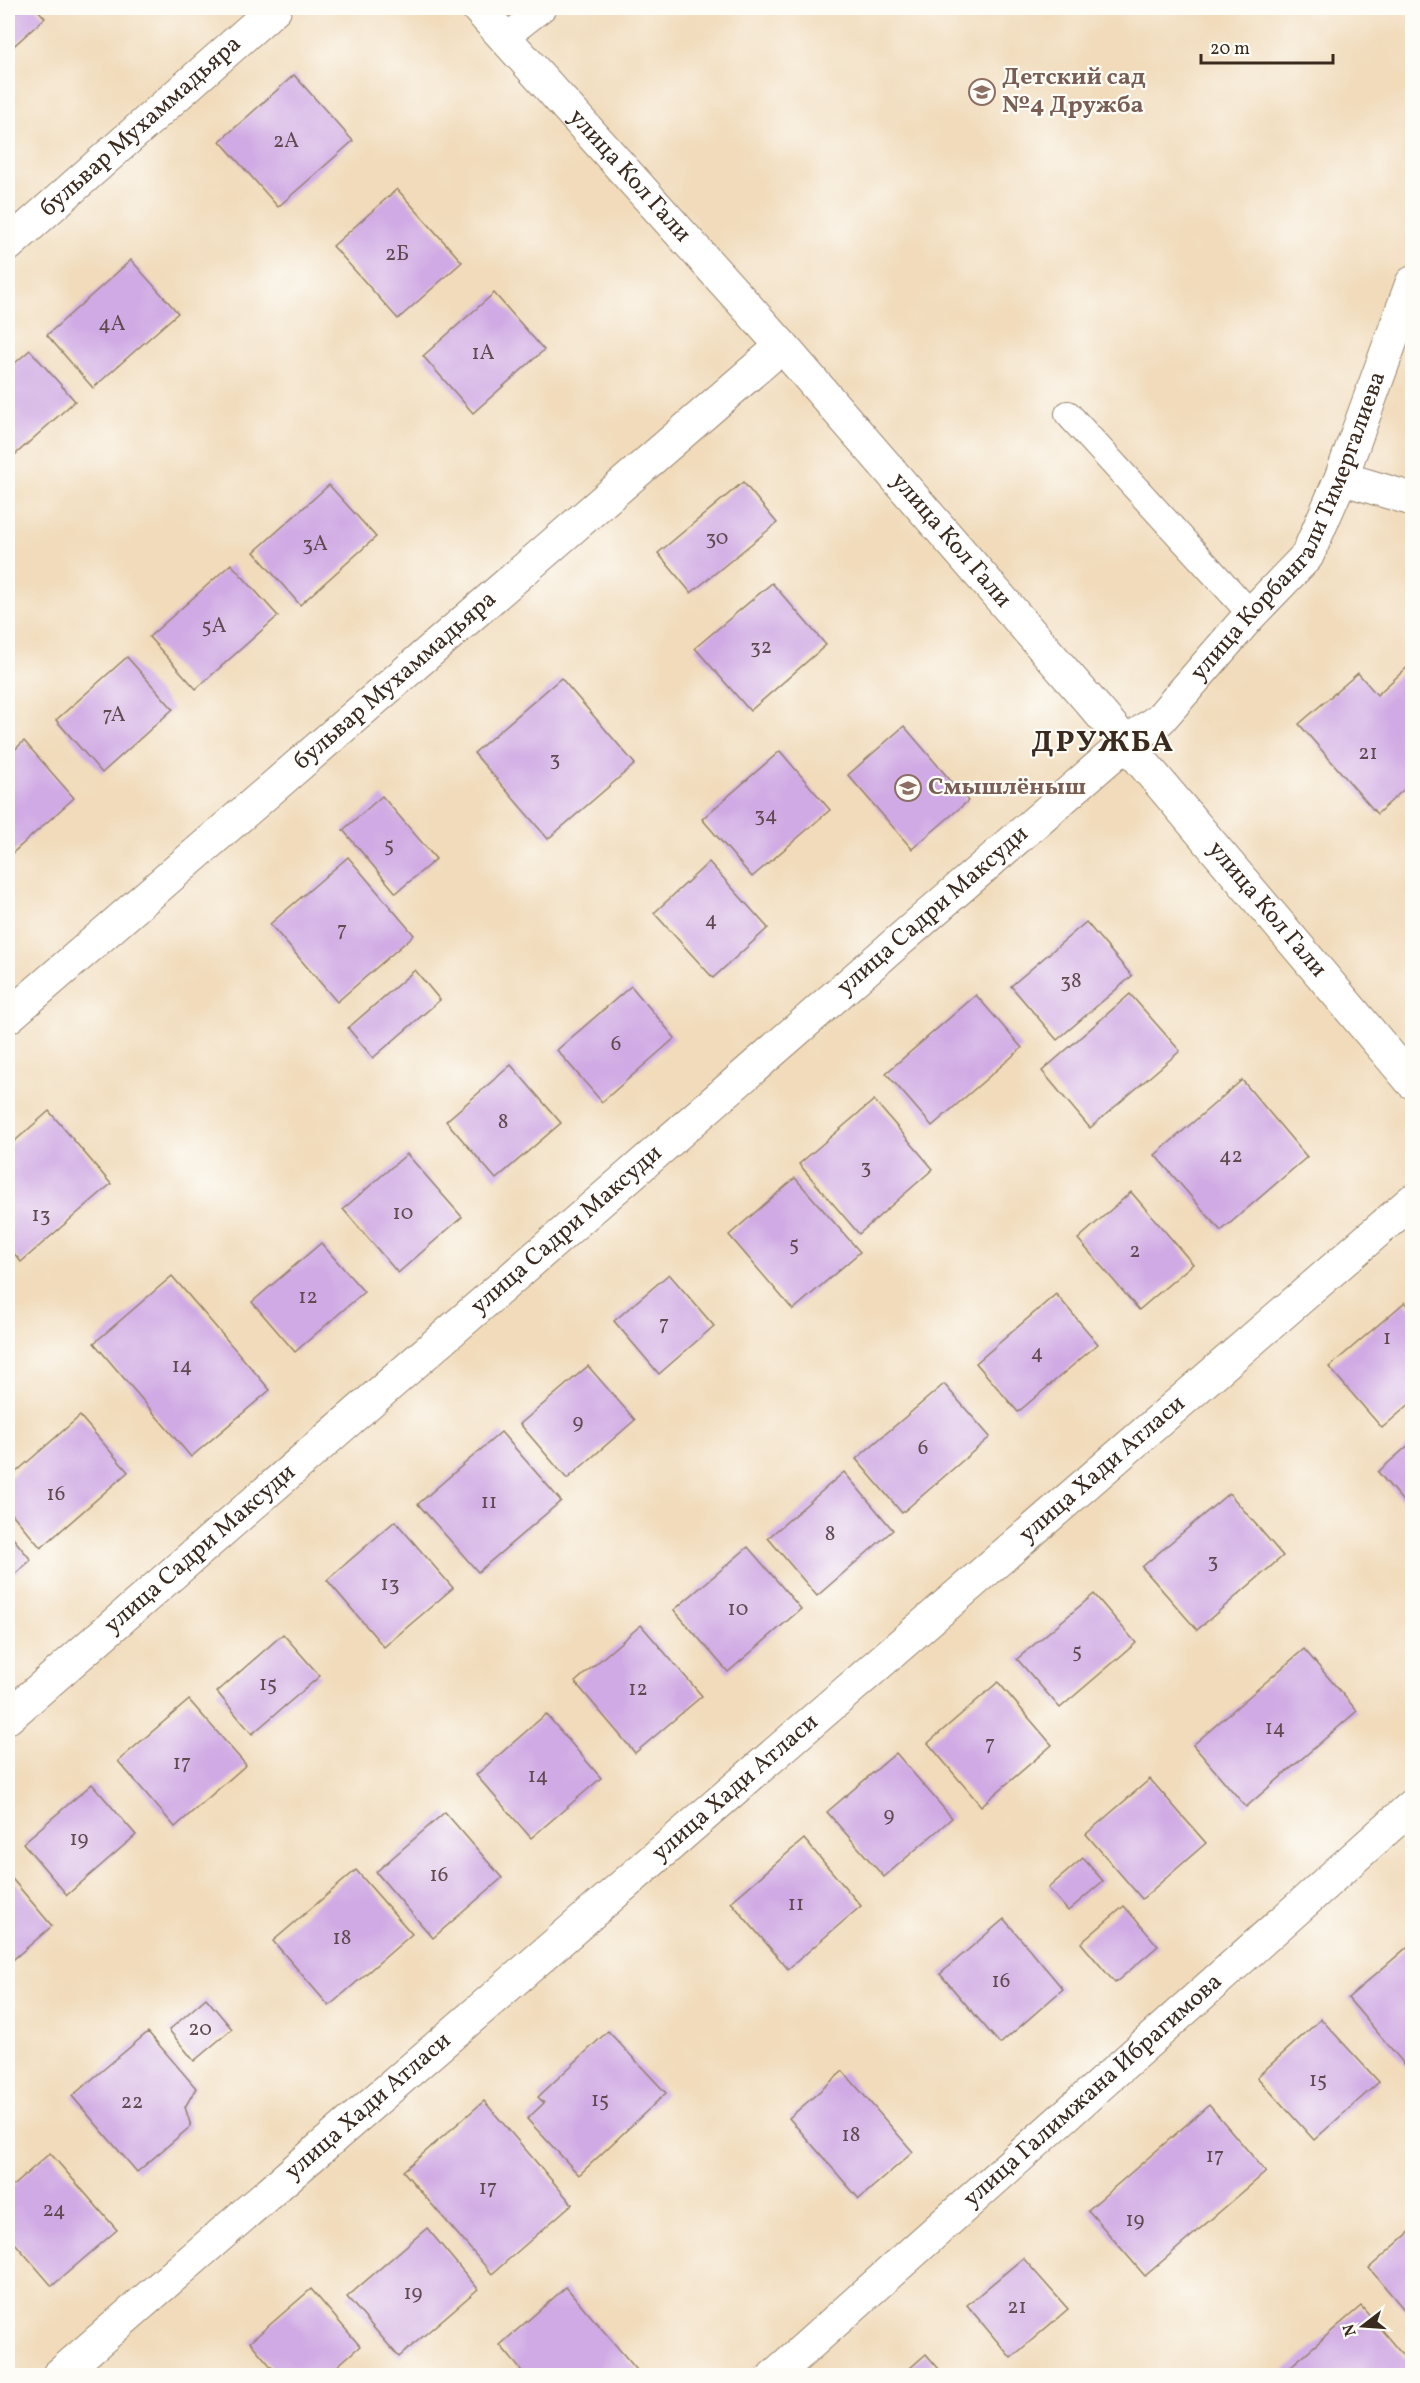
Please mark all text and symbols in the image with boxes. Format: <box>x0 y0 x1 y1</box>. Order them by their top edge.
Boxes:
scale bar <box>1201 27 1333 65</box>
street label: бульвар Мухаммадьяра <box>33 28 249 225</box>
text: 20 m <box>1210 37 1250 62</box>
place label: Детский сад №4 Дружба <box>1002 61 1146 123</box>
school or university icon: Детский сад №4 Дружба <box>967 77 997 107</box>
street label: улица Кол Гали <box>560 102 698 250</box>
house number: 2А <box>273 127 299 156</box>
house number: 2Б <box>385 240 409 269</box>
house number: 4А <box>98 310 126 339</box>
house number: 1А <box>472 339 495 368</box>
street label: улица Корбангали Тимергалиева <box>1183 367 1395 689</box>
street label: улица Кол Гали <box>882 465 1019 616</box>
house number: 30 <box>706 524 728 553</box>
house number: 3А <box>302 530 328 559</box>
street label: бульвар Мухаммадьяра <box>287 583 505 779</box>
house number: 5А <box>202 612 227 641</box>
house number: 32 <box>750 633 772 662</box>
house number: 7А <box>103 701 126 730</box>
district label: ДРУЖБА <box>1031 722 1175 764</box>
house number: 21 <box>1358 739 1378 768</box>
house number: 3 <box>550 745 560 774</box>
place label: Смышлёныш <box>928 771 1086 805</box>
school or university icon: Смышлёныш <box>893 773 923 803</box>
house number: 34 <box>754 801 778 830</box>
street label: улица Садри Максуди <box>830 818 1036 1004</box>
house number: 5 <box>384 831 394 860</box>
street label: улица Кол Гали <box>1199 834 1334 985</box>
house number: 4 <box>705 906 717 935</box>
house number: 7 <box>337 916 347 945</box>
house number: 38 <box>1060 967 1082 996</box>
house number: 6 <box>611 1030 621 1059</box>
house number: 8 <box>498 1108 508 1137</box>
street label: улица Садри Максуди <box>464 1137 670 1323</box>
house number: 42 <box>1219 1142 1243 1171</box>
house number: 3 <box>861 1153 871 1182</box>
house number: 10 <box>393 1199 413 1228</box>
house number: 13 <box>32 1201 50 1230</box>
house number: 5 <box>789 1230 799 1259</box>
house number: 2 <box>1129 1237 1141 1266</box>
house number: 12 <box>298 1283 318 1312</box>
house number: 7 <box>659 1310 669 1339</box>
house number: 1 <box>1383 1324 1391 1353</box>
house number: 4 <box>1031 1339 1043 1368</box>
house number: 14 <box>172 1352 192 1381</box>
street label: улица Хади Атласи <box>1012 1388 1193 1551</box>
house number: 9 <box>573 1408 584 1437</box>
house number: 6 <box>918 1434 928 1463</box>
street label: улица Садри Максуди <box>97 1457 303 1642</box>
house number: 16 <box>47 1480 65 1509</box>
house number: 11 <box>481 1488 497 1517</box>
house number: 8 <box>825 1520 835 1549</box>
house number: 3 <box>1208 1547 1218 1576</box>
house number: 13 <box>381 1570 399 1599</box>
house number: 10 <box>728 1595 748 1624</box>
house number: 5 <box>1072 1637 1082 1666</box>
house number: 15 <box>259 1670 277 1699</box>
house number: 12 <box>628 1675 648 1704</box>
street label: улица Хади Атласи <box>645 1706 826 1870</box>
house number: 14 <box>1265 1714 1285 1743</box>
house number: 7 <box>985 1730 995 1759</box>
house number: 17 <box>173 1749 191 1778</box>
house number: 14 <box>528 1762 548 1791</box>
house number: 9 <box>884 1801 895 1830</box>
house number: 19 <box>69 1825 89 1854</box>
house number: 16 <box>430 1861 448 1890</box>
house number: 11 <box>788 1890 804 1919</box>
house number: 18 <box>333 1924 351 1953</box>
street label: улица Галимжана Ибрагимова <box>956 1966 1230 2216</box>
house number: 16 <box>992 1967 1010 1996</box>
house number: 20 <box>188 2015 212 2044</box>
street label: улица Хади Атласи <box>278 2025 459 2189</box>
house number: 15 <box>1309 2066 1327 2095</box>
house number: 15 <box>591 2086 609 2115</box>
house number: 22 <box>121 2088 143 2117</box>
house number: 18 <box>842 2121 860 2150</box>
house number: 17 <box>1206 2142 1224 2171</box>
house number: 17 <box>479 2174 497 2203</box>
house number: 24 <box>42 2196 66 2225</box>
house number: 19 <box>1125 2206 1145 2235</box>
house number: 19 <box>403 2279 423 2308</box>
house number: 21 <box>1007 2293 1027 2322</box>
north arrow <box>1333 2296 1393 2356</box>
text: N <box>1338 2321 1363 2339</box>

